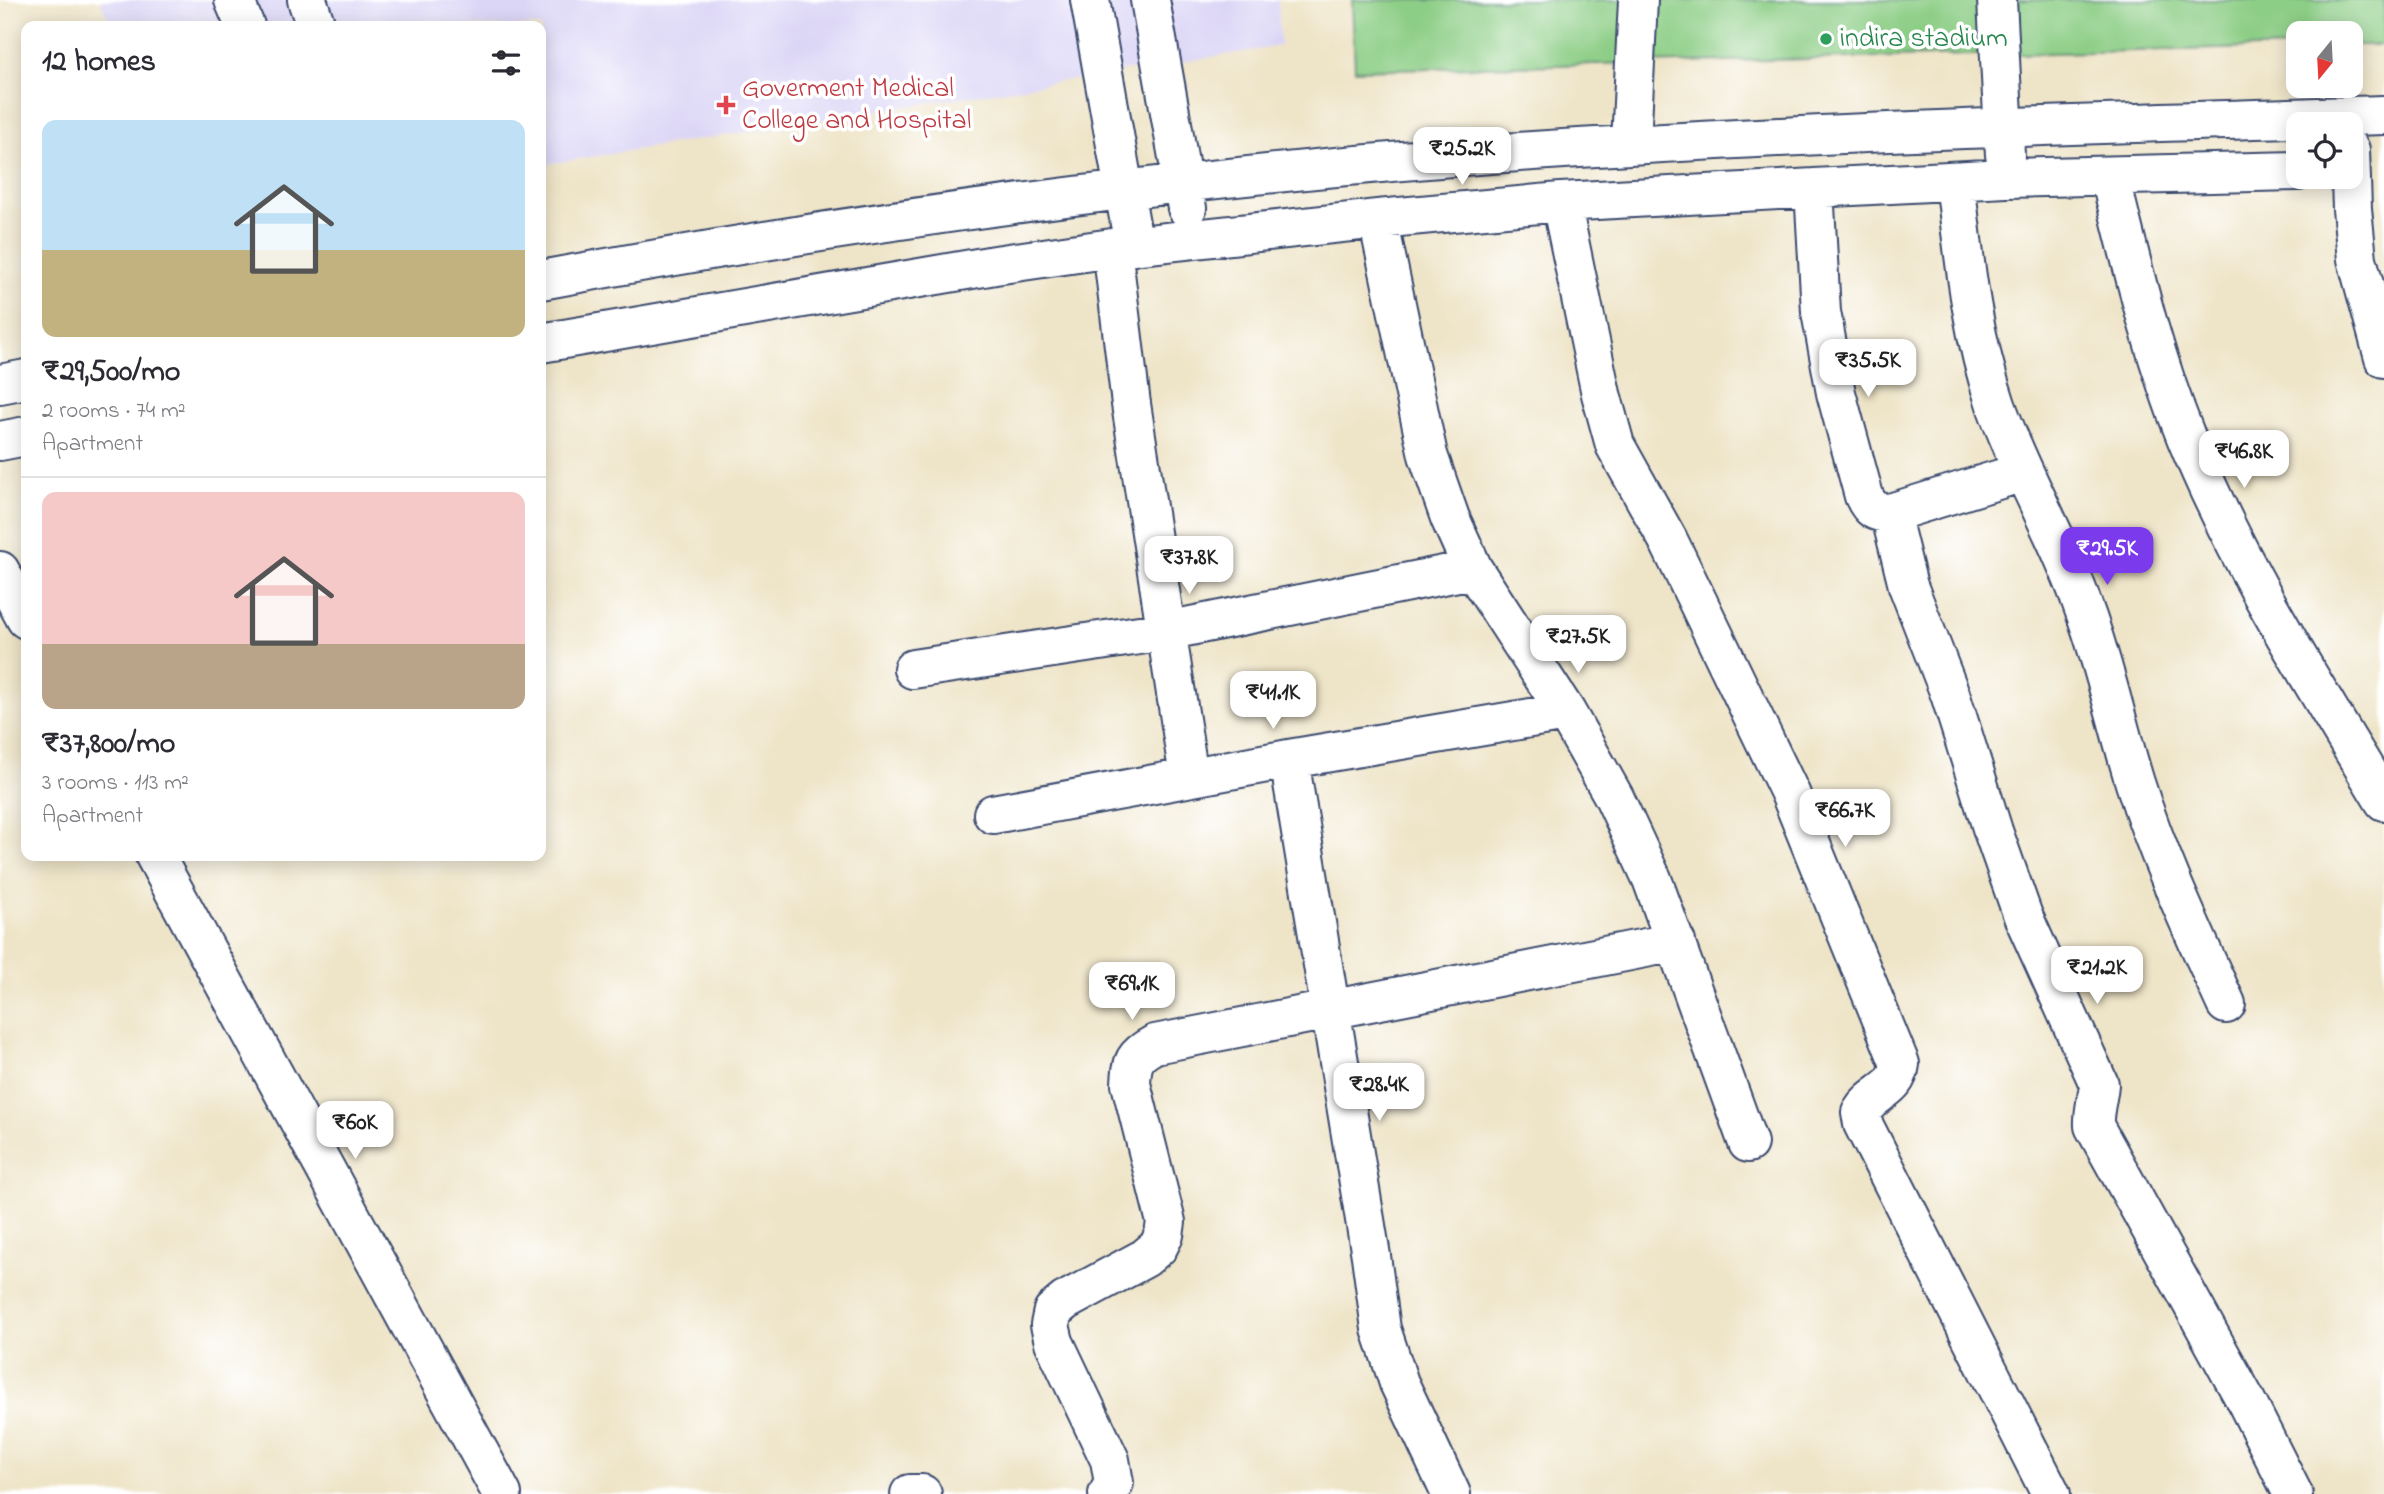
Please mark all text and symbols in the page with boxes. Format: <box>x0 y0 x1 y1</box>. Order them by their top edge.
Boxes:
place label: indira stadium <box>1840 19 2008 60</box>
north arrow <box>2286 21 2362 98</box>
map controls <box>2286 21 2363 189</box>
marker: indira stadium <box>1818 31 1834 47</box>
text: 12 homes <box>42 41 156 85</box>
icon: filters <box>487 44 525 82</box>
place label: Goverment Medical College and Hospital <box>742 69 971 142</box>
marker: Goverment Medical College and Hospital <box>716 95 736 115</box>
button: locate <box>2286 112 2363 189</box>
pin: ₹25.2K <box>1405 128 1519 187</box>
text: ₹25.2K <box>1429 133 1495 166</box>
icon: home <box>221 166 347 292</box>
pin: ₹35.5K <box>1811 340 1925 399</box>
text: ₹35.5K <box>1835 345 1901 378</box>
text: ₹29,500/mo <box>42 351 180 395</box>
text: 2 rooms · 74 m² <box>42 395 186 428</box>
text: Apartment <box>42 428 143 461</box>
pin: ₹46.8K <box>2187 430 2301 490</box>
text: ₹46.8K <box>2215 436 2273 469</box>
pin: ₹29.5K <box>2050 528 2164 587</box>
text: ₹29.5K <box>2076 533 2138 566</box>
pin: ₹37.8K <box>1132 536 1246 596</box>
icon: home <box>221 538 347 664</box>
text: ₹37.8K <box>1160 542 1218 575</box>
pin: ₹27.5K <box>1521 616 1635 675</box>
text: ₹27.5K <box>1546 621 1610 654</box>
pin: ₹41.1K <box>1216 672 1330 731</box>
text: ₹41.1K <box>1246 677 1300 710</box>
text: ₹37,800/mo <box>42 723 175 767</box>
text: 3 rooms · 113 m² <box>42 767 189 800</box>
pin: ₹66.7K <box>1788 790 1902 849</box>
text: ₹66.7K <box>1815 795 1875 828</box>
text: Apartment <box>42 800 143 833</box>
pin: ₹21.2K <box>2040 946 2154 1006</box>
text: ₹21.2K <box>2067 952 2127 985</box>
pin: ₹69.1K <box>1075 962 1189 1022</box>
text: ₹69.1K <box>1105 968 1159 1001</box>
pin: ₹28.4K <box>1322 1064 1436 1123</box>
text: ₹28.4K <box>1349 1069 1409 1102</box>
pin: ₹60K <box>314 1102 396 1161</box>
text: ₹60K <box>332 1107 378 1140</box>

